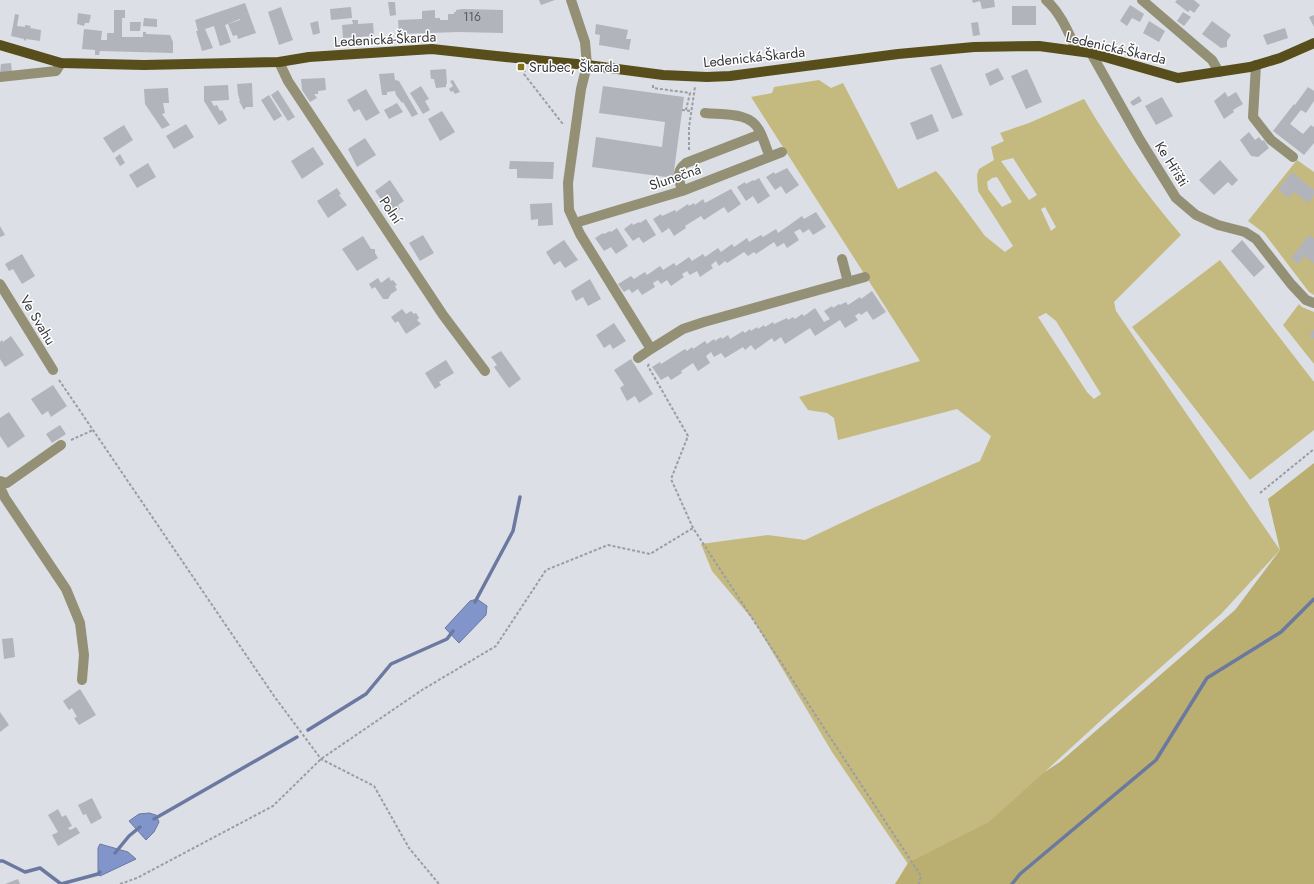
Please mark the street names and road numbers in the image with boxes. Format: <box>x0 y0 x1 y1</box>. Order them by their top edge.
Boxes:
street label: Ledenická-Škarda <box>333 26 437 52</box>
street label: Ledenická-Škarda <box>1064 27 1168 69</box>
street label: Ledenická-Škarda <box>702 42 806 72</box>
street label: Ke Hřišti <box>1150 137 1194 191</box>
street label: Slunečná <box>646 159 704 195</box>
street label: Polní <box>375 192 408 229</box>
street label: Ve Svahu <box>15 291 61 349</box>

